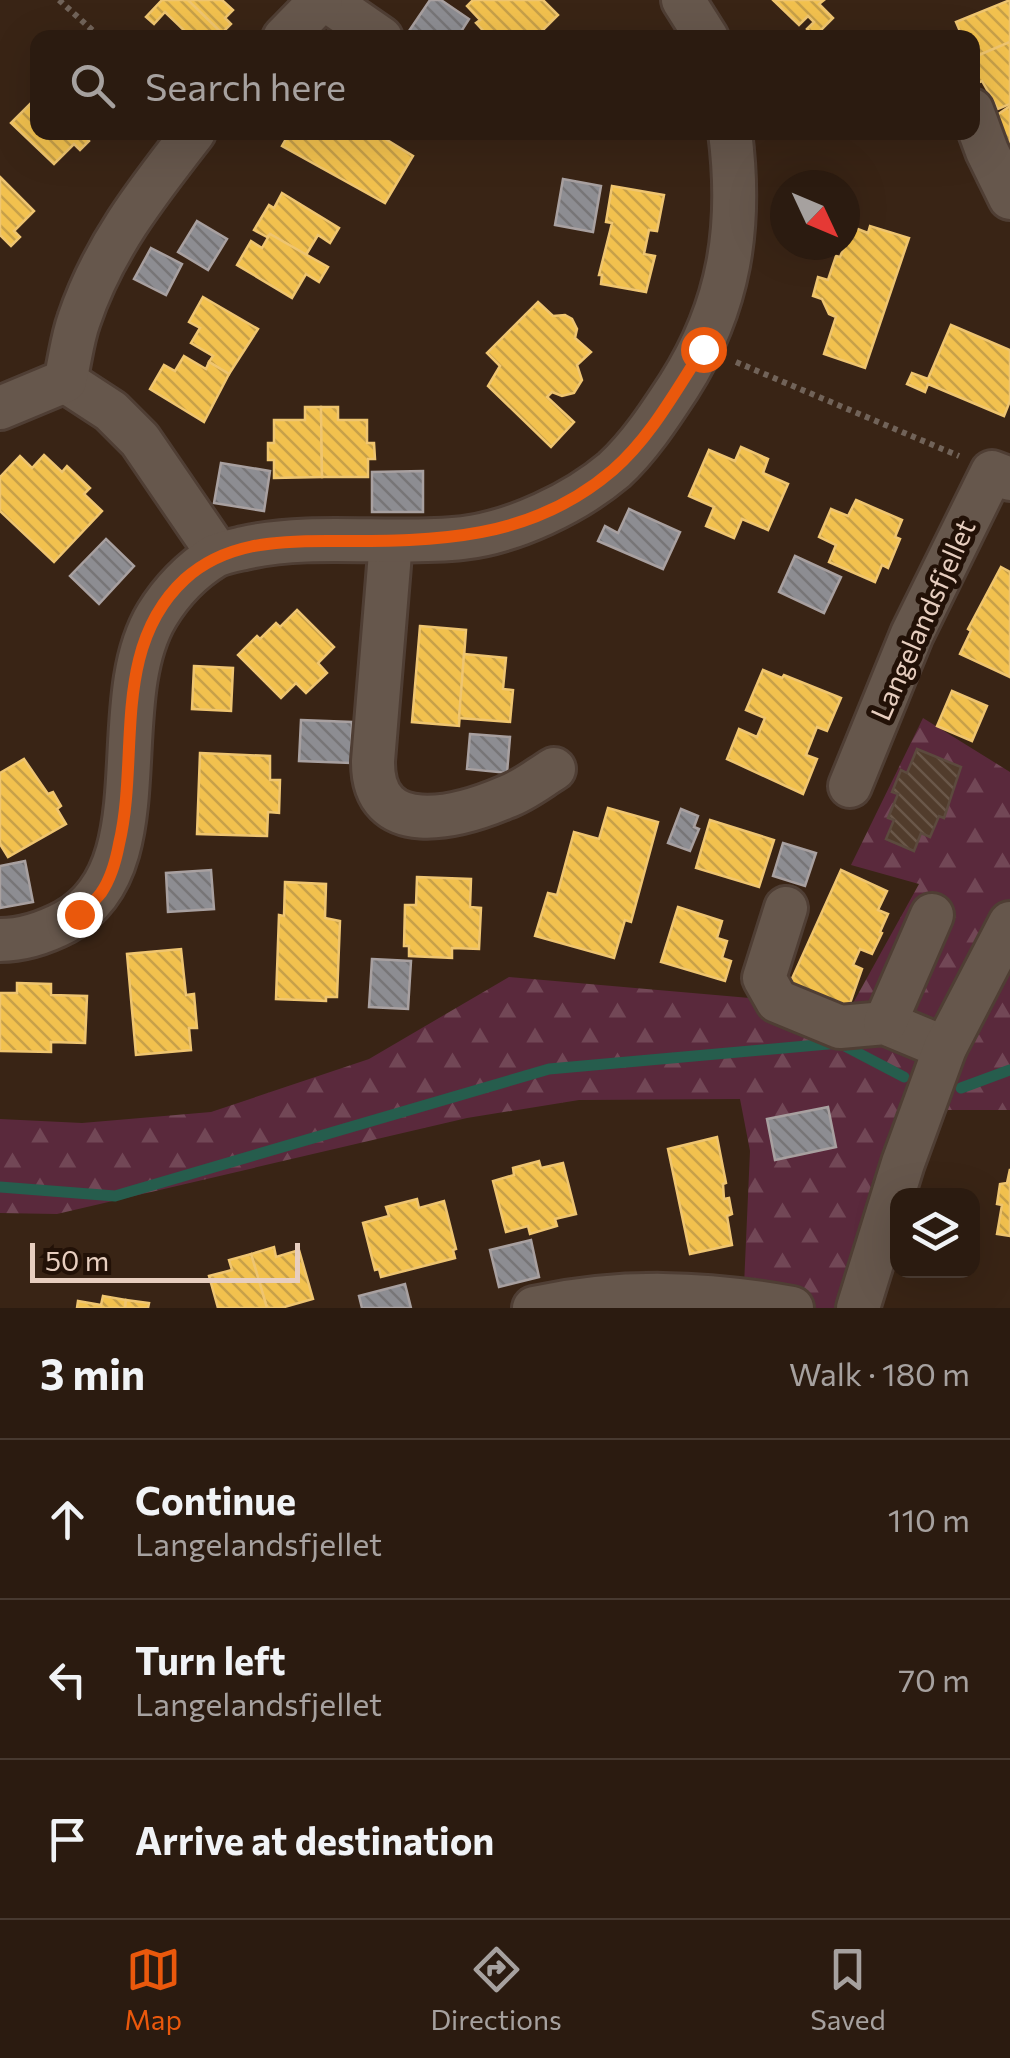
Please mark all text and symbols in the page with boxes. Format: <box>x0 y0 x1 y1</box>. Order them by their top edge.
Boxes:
search box <box>30 30 980 140</box>
icon: search <box>65 58 120 113</box>
text: Search here <box>145 62 346 109</box>
north arrow <box>770 170 860 260</box>
route start <box>681 327 727 373</box>
street label: Langelandsfjellet <box>863 514 982 725</box>
route end <box>57 892 103 938</box>
map controls <box>890 1188 980 1278</box>
button: layers <box>890 1188 980 1278</box>
scale bar <box>30 1238 300 1282</box>
text: 50 m <box>45 1243 109 1277</box>
text: 3 min <box>40 1347 145 1399</box>
text: Walk · 180 m <box>789 1353 970 1393</box>
text: Continue <box>135 1476 296 1523</box>
icon: ahead <box>40 1492 95 1547</box>
text: 110 m <box>888 1499 970 1539</box>
text: Langelandsfjellet <box>135 1523 382 1563</box>
text: Turn left <box>135 1636 286 1683</box>
icon: left <box>40 1652 95 1707</box>
text: 70 m <box>898 1659 970 1699</box>
text: Langelandsfjellet <box>135 1683 382 1723</box>
icon: arrive <box>40 1812 95 1867</box>
text: Arrive at destination <box>135 1816 494 1863</box>
tab: Map <box>124 1942 182 2036</box>
tab: Directions <box>430 1942 562 2036</box>
tab: Saved <box>810 1942 886 2036</box>

